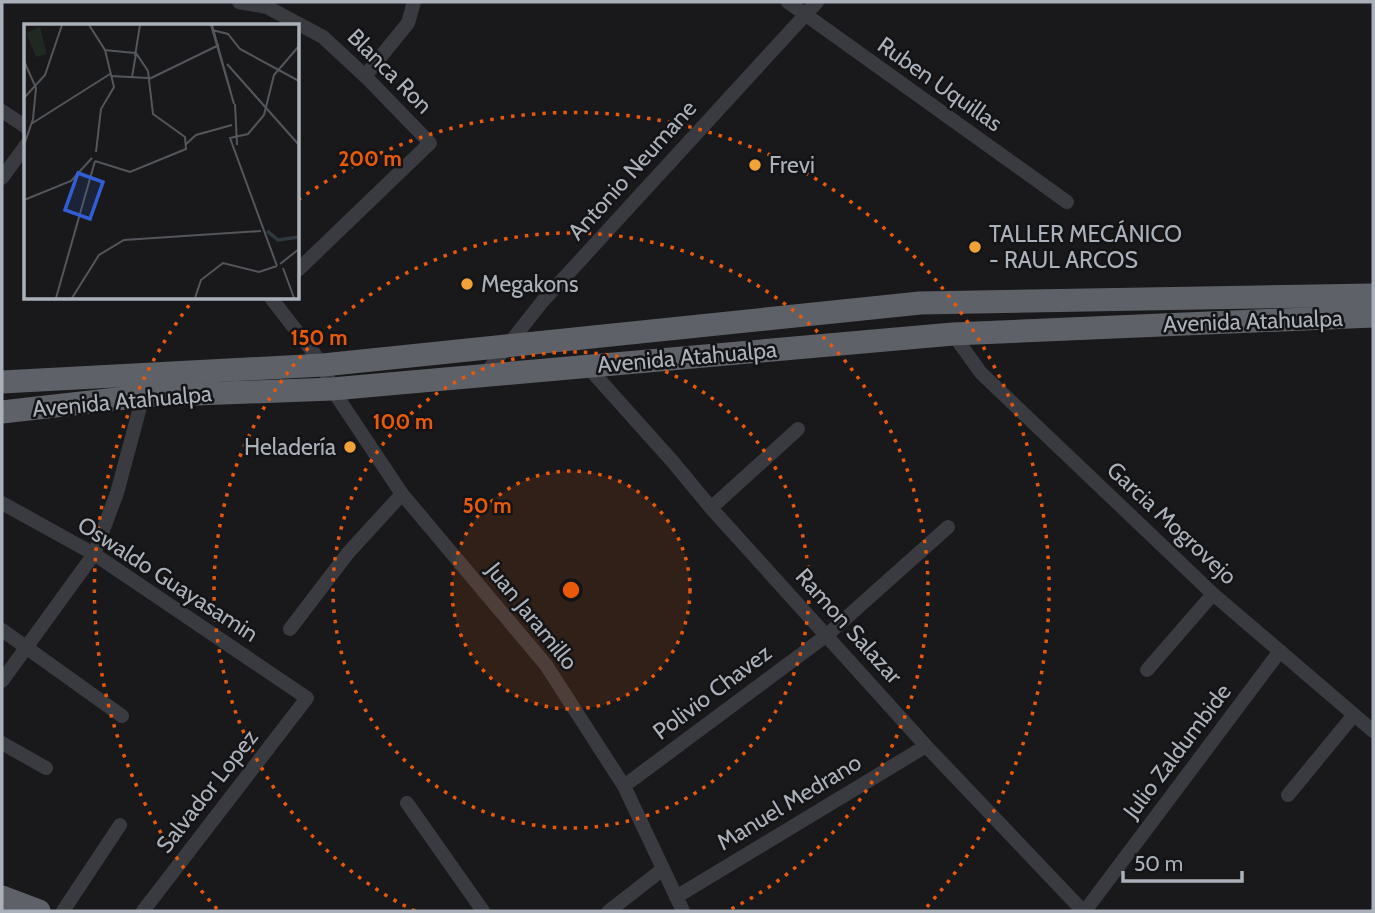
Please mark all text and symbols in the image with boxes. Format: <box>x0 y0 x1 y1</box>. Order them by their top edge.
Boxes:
street label: Blanca Ron <box>342 23 438 119</box>
inset map <box>24 24 299 299</box>
street label: Ruben Uquillas <box>872 31 1008 137</box>
street label: Antonio Neumane <box>562 94 702 246</box>
text: 200 m <box>338 146 402 171</box>
place label: Frevi <box>769 151 815 179</box>
marker: Frevi <box>747 157 763 173</box>
place label: TALLER MECÁNICO - RAUL ARCOS <box>989 219 1182 274</box>
marker: TALLER MECÁNICO - RAUL ARCOS <box>967 239 983 255</box>
place label: Megakons <box>481 270 579 298</box>
marker: Megakons <box>459 276 475 292</box>
street label: Avenida Atahualpa <box>1162 304 1344 338</box>
text: 150 m <box>291 325 347 350</box>
street label: Avenida Atahualpa <box>596 335 778 379</box>
street label: Avenida Atahualpa <box>31 379 213 423</box>
text: 100 m <box>373 409 433 434</box>
place label: Heladería <box>244 433 336 461</box>
marker: Heladería <box>342 439 358 455</box>
street label: Garcia Mogrovejo <box>1101 456 1243 590</box>
text: 50 m <box>462 493 512 518</box>
street label: Oswaldo Guayasamin <box>73 510 263 648</box>
street label: Juan Jaramillo <box>480 556 584 675</box>
street label: Ramon Salazar <box>790 562 909 690</box>
centre of rings <box>559 578 583 602</box>
street label: Polivio Chavez <box>647 638 777 746</box>
street label: Julio Zaldumbide <box>1117 678 1237 825</box>
street label: Salvador Lopez <box>150 723 264 858</box>
street label: Manuel Medrano <box>712 748 866 856</box>
scale bar <box>1123 839 1242 883</box>
text: 50 m <box>1134 851 1183 876</box>

